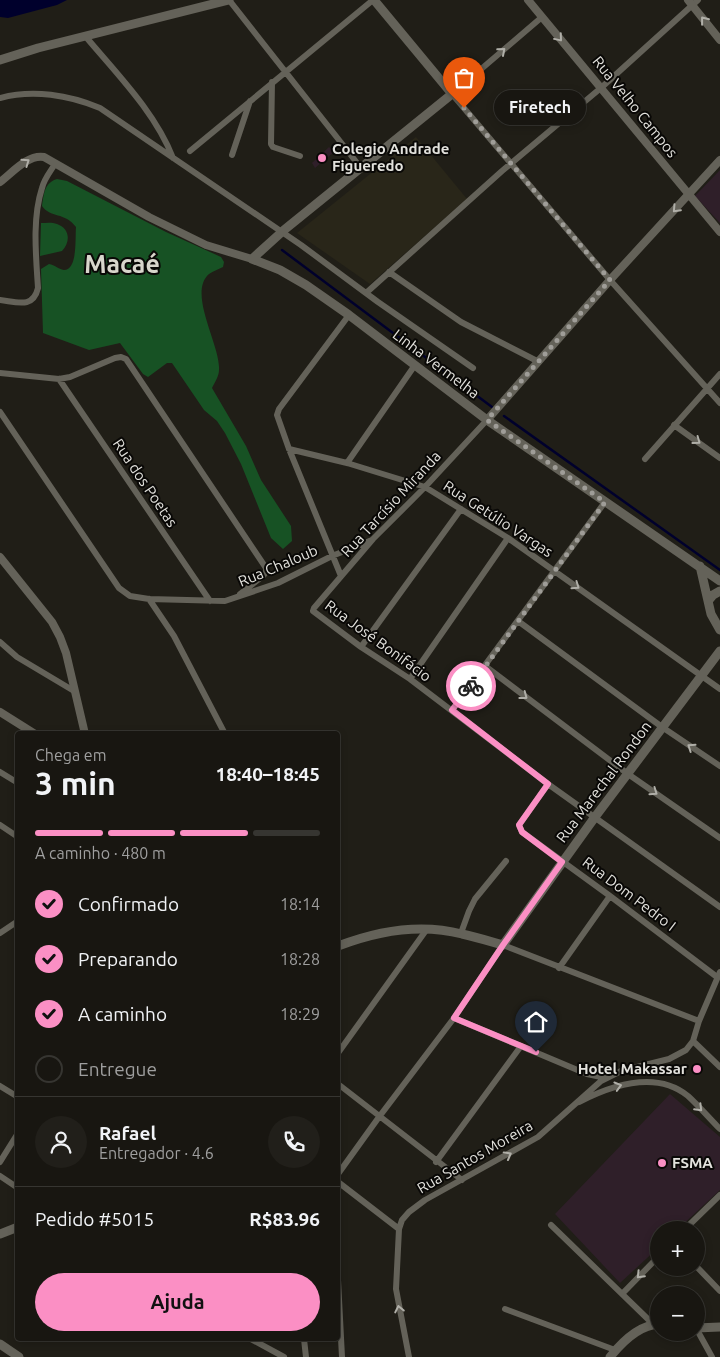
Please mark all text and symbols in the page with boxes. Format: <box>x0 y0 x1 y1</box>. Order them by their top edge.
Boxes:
one-way arrow <box>702 17 710 26</box>
one-way arrow <box>554 32 563 41</box>
one-way arrow <box>497 48 506 57</box>
street label: Rua Velho Campos <box>589 53 681 161</box>
pin <box>443 57 485 108</box>
icon: bag <box>450 64 478 92</box>
callout: Firetech <box>494 90 586 126</box>
text: Firetech <box>509 98 571 116</box>
place label: Colegio Andrade Figueredo <box>332 140 449 174</box>
marker: Colegio Andrade Figueredo <box>316 152 328 164</box>
one-way arrow <box>20 159 30 168</box>
one-way arrow <box>673 204 682 213</box>
district label: Macaé <box>84 250 160 278</box>
street label: Linha Vermelha <box>390 326 483 402</box>
street label: Rua dos Poetas <box>110 435 181 530</box>
one-way arrow <box>691 436 700 444</box>
street label: Rua Tarcísio Miranda <box>337 447 444 560</box>
street label: Rua Getúlio Vargas <box>440 477 556 560</box>
street label: Rua Chaloub <box>236 541 320 590</box>
one-way arrow <box>570 580 580 589</box>
street label: Rua José Bonifácio <box>322 596 435 685</box>
courier <box>446 661 496 711</box>
icon: bike <box>457 672 485 700</box>
one-way arrow <box>518 690 527 698</box>
street label: Rua Marechal Rondon <box>553 718 655 846</box>
one-way arrow <box>687 744 697 753</box>
text: Chega em <box>35 746 107 764</box>
text: 18:40–18:45 <box>215 763 320 785</box>
text: 3 min <box>35 765 116 801</box>
one-way arrow <box>648 786 658 795</box>
text: A caminho · 480 m <box>35 844 166 862</box>
street label: Rua Dom Pedro I <box>579 853 679 934</box>
icon: check <box>35 890 63 918</box>
text: Confirmado <box>78 893 179 915</box>
text: 18:14 <box>280 895 320 913</box>
icon: check <box>35 945 63 973</box>
text: Preparando <box>78 948 178 970</box>
text: 18:28 <box>280 950 320 968</box>
icon: check <box>35 1000 63 1028</box>
pin <box>515 1001 557 1052</box>
text: A caminho <box>78 1003 167 1025</box>
text: 18:29 <box>280 1005 320 1023</box>
icon: home <box>522 1008 550 1036</box>
text: Entregue <box>78 1058 157 1080</box>
place label: Hotel Makassar <box>578 1060 688 1077</box>
marker: Hotel Makassar <box>691 1063 703 1075</box>
one-way arrow <box>613 1082 622 1092</box>
one-way arrow <box>693 1102 702 1111</box>
button: person <box>35 1116 87 1168</box>
button: phone <box>268 1116 320 1168</box>
street label: Rua Santos Moreira <box>414 1117 536 1197</box>
text: Rafael <box>99 1122 156 1144</box>
text: Entregador · 4.6 <box>99 1144 214 1162</box>
one-way arrow <box>502 1151 511 1161</box>
place label: FSMA <box>672 1154 713 1171</box>
marker: FSMA <box>656 1157 668 1169</box>
text: Pedido #5015 <box>35 1208 154 1230</box>
text: R$83.96 <box>249 1208 320 1230</box>
map controls <box>650 1221 705 1341</box>
button: + <box>650 1221 705 1276</box>
one-way arrow <box>637 1269 646 1278</box>
button: Ajuda <box>35 1273 320 1331</box>
button: − <box>650 1286 705 1341</box>
one-way arrow <box>394 1305 405 1314</box>

